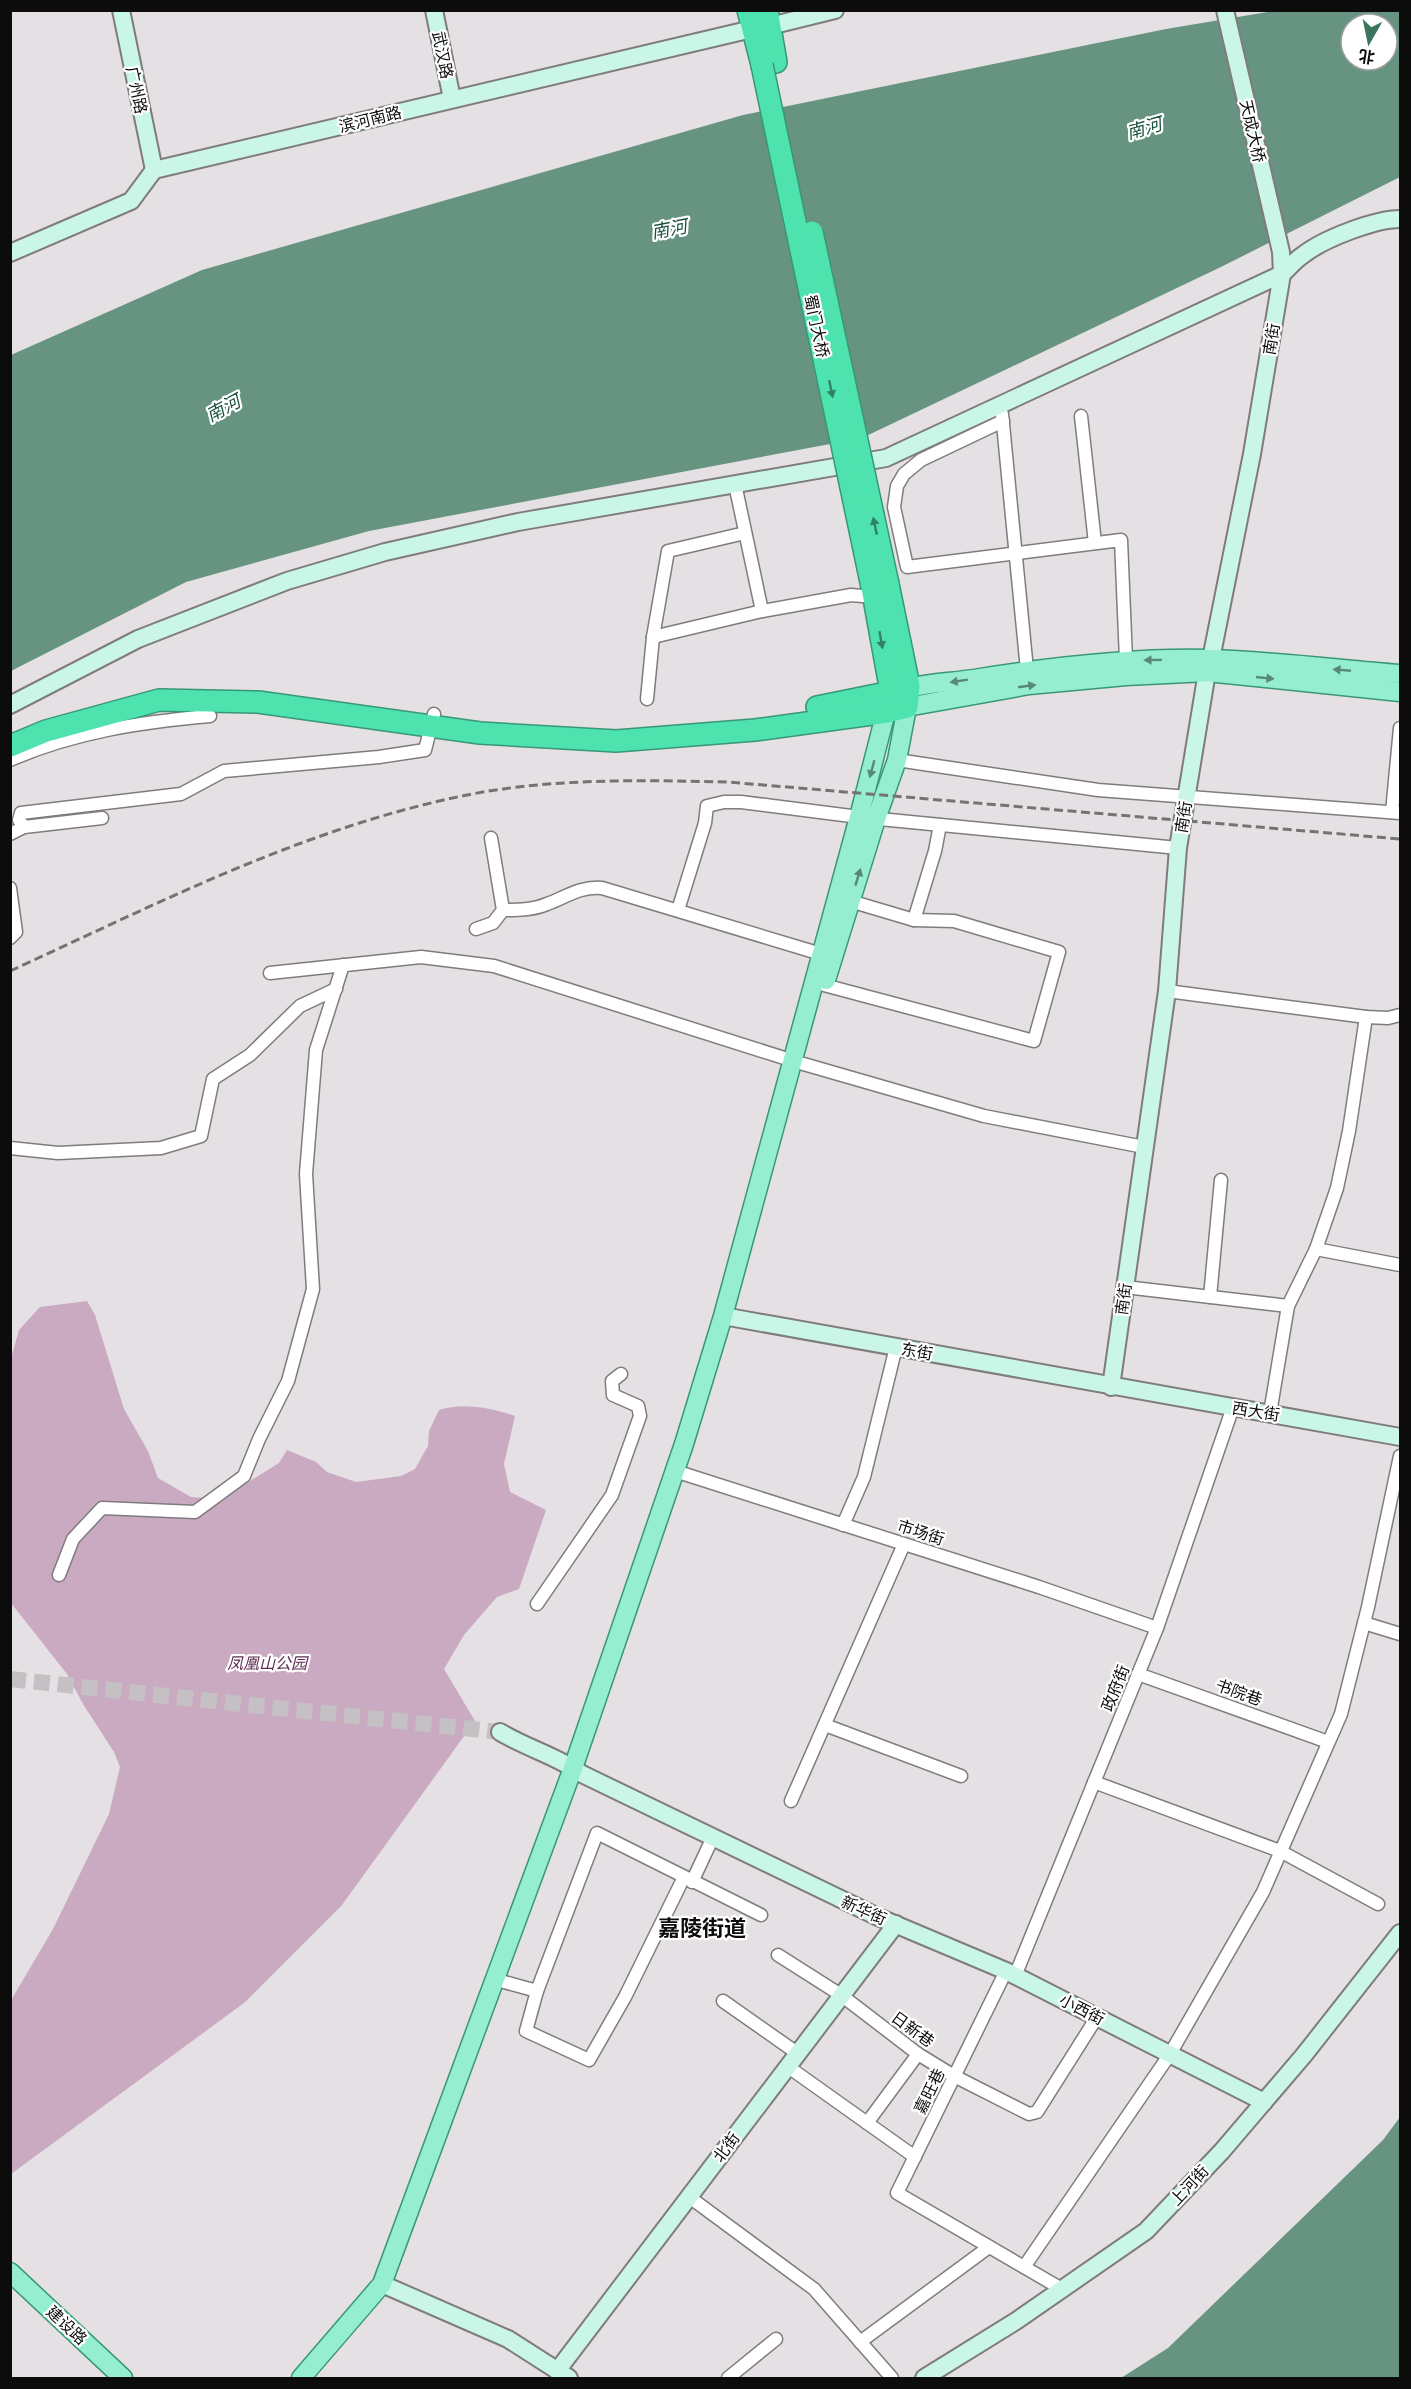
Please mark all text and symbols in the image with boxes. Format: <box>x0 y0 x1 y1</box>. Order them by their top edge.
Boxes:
north arrow <box>1339 12 1399 72</box>
street label: 武汉路 <box>429 30 457 80</box>
text: 北 <box>1357 46 1376 68</box>
street label: 广州路 <box>122 64 152 116</box>
street label: 天成大桥 <box>1236 98 1270 164</box>
street label: 滨河南路 <box>337 102 403 136</box>
water label: 南河 <box>1124 111 1167 144</box>
water label: 南河 <box>649 214 692 244</box>
street label: 蜀门大桥 <box>801 293 833 359</box>
street label: 南街 <box>1259 322 1283 356</box>
one-way arrow <box>826 380 836 399</box>
water label: 南河 <box>202 388 247 427</box>
one-way arrow <box>870 517 880 536</box>
one-way arrow <box>877 630 886 649</box>
one-way arrow <box>1143 655 1162 665</box>
one-way arrow <box>1333 665 1352 674</box>
one-way arrow <box>1255 673 1274 683</box>
one-way arrow <box>950 677 969 686</box>
one-way arrow <box>1018 681 1037 690</box>
one-way arrow <box>867 760 876 778</box>
street label: 南街 <box>1171 800 1195 834</box>
one-way arrow <box>854 868 863 886</box>
street label: 南街 <box>1111 1282 1135 1316</box>
street label: 东街 <box>899 1338 935 1364</box>
street label: 西大街 <box>1231 1397 1281 1425</box>
street label: 市场街 <box>895 1515 947 1549</box>
park label: 凤凰山公园 <box>227 1653 309 1673</box>
street label: 政府街 <box>1097 1662 1133 1714</box>
street label: 书院巷 <box>1213 1674 1265 1710</box>
street label: 新华街 <box>838 1891 890 1929</box>
district label: 嘉陵街道 <box>658 1914 746 1942</box>
street label: 小西街 <box>1056 1989 1108 2029</box>
street label: 日新巷 <box>888 2007 938 2051</box>
street label: 嘉旺巷 <box>909 2065 949 2117</box>
street label: 北街 <box>708 2128 744 2166</box>
street label: 上河街 <box>1165 2161 1213 2209</box>
street label: 建设路 <box>43 2301 91 2349</box>

